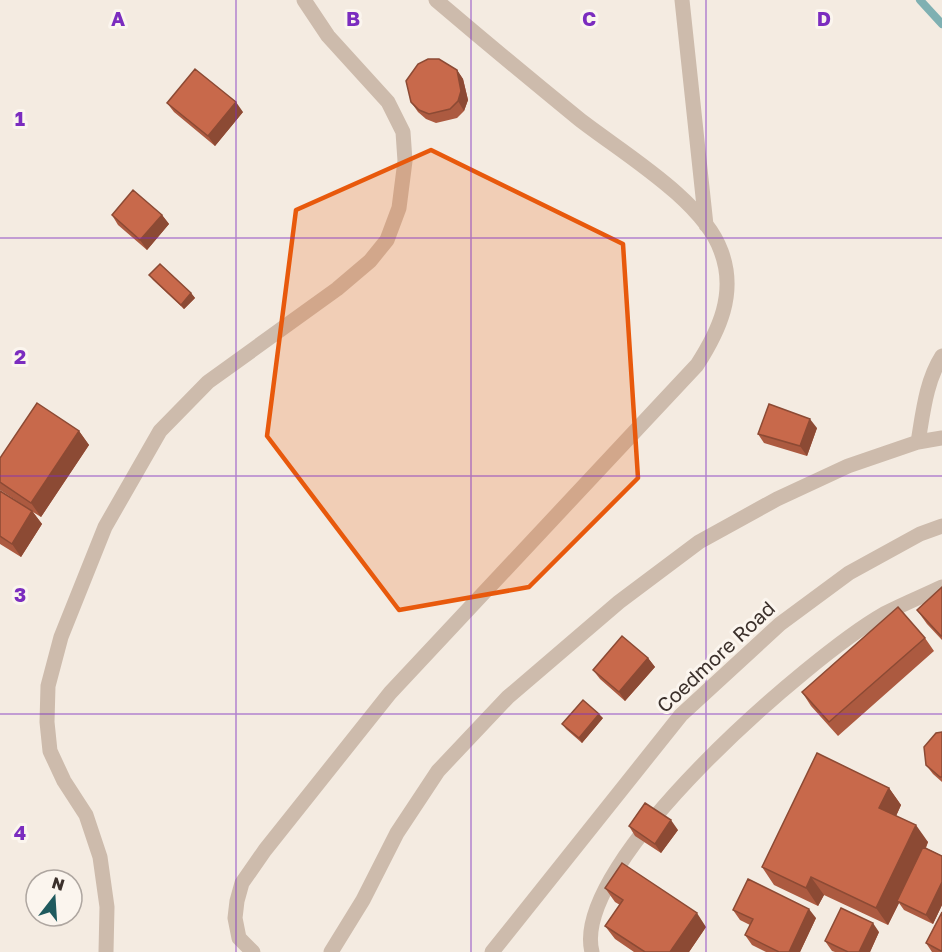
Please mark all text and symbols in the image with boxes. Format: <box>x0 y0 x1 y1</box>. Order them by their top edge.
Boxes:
text: A <box>111 6 125 30</box>
text: B <box>346 6 360 30</box>
text: C <box>582 6 596 30</box>
text: D <box>817 6 831 30</box>
text: 1 <box>15 106 25 130</box>
text: 2 <box>14 344 26 368</box>
text: 3 <box>14 582 26 606</box>
street label: Coedmore Road <box>651 596 779 717</box>
text: 4 <box>14 820 26 844</box>
north arrow <box>24 868 84 928</box>
text: N <box>50 872 67 895</box>

